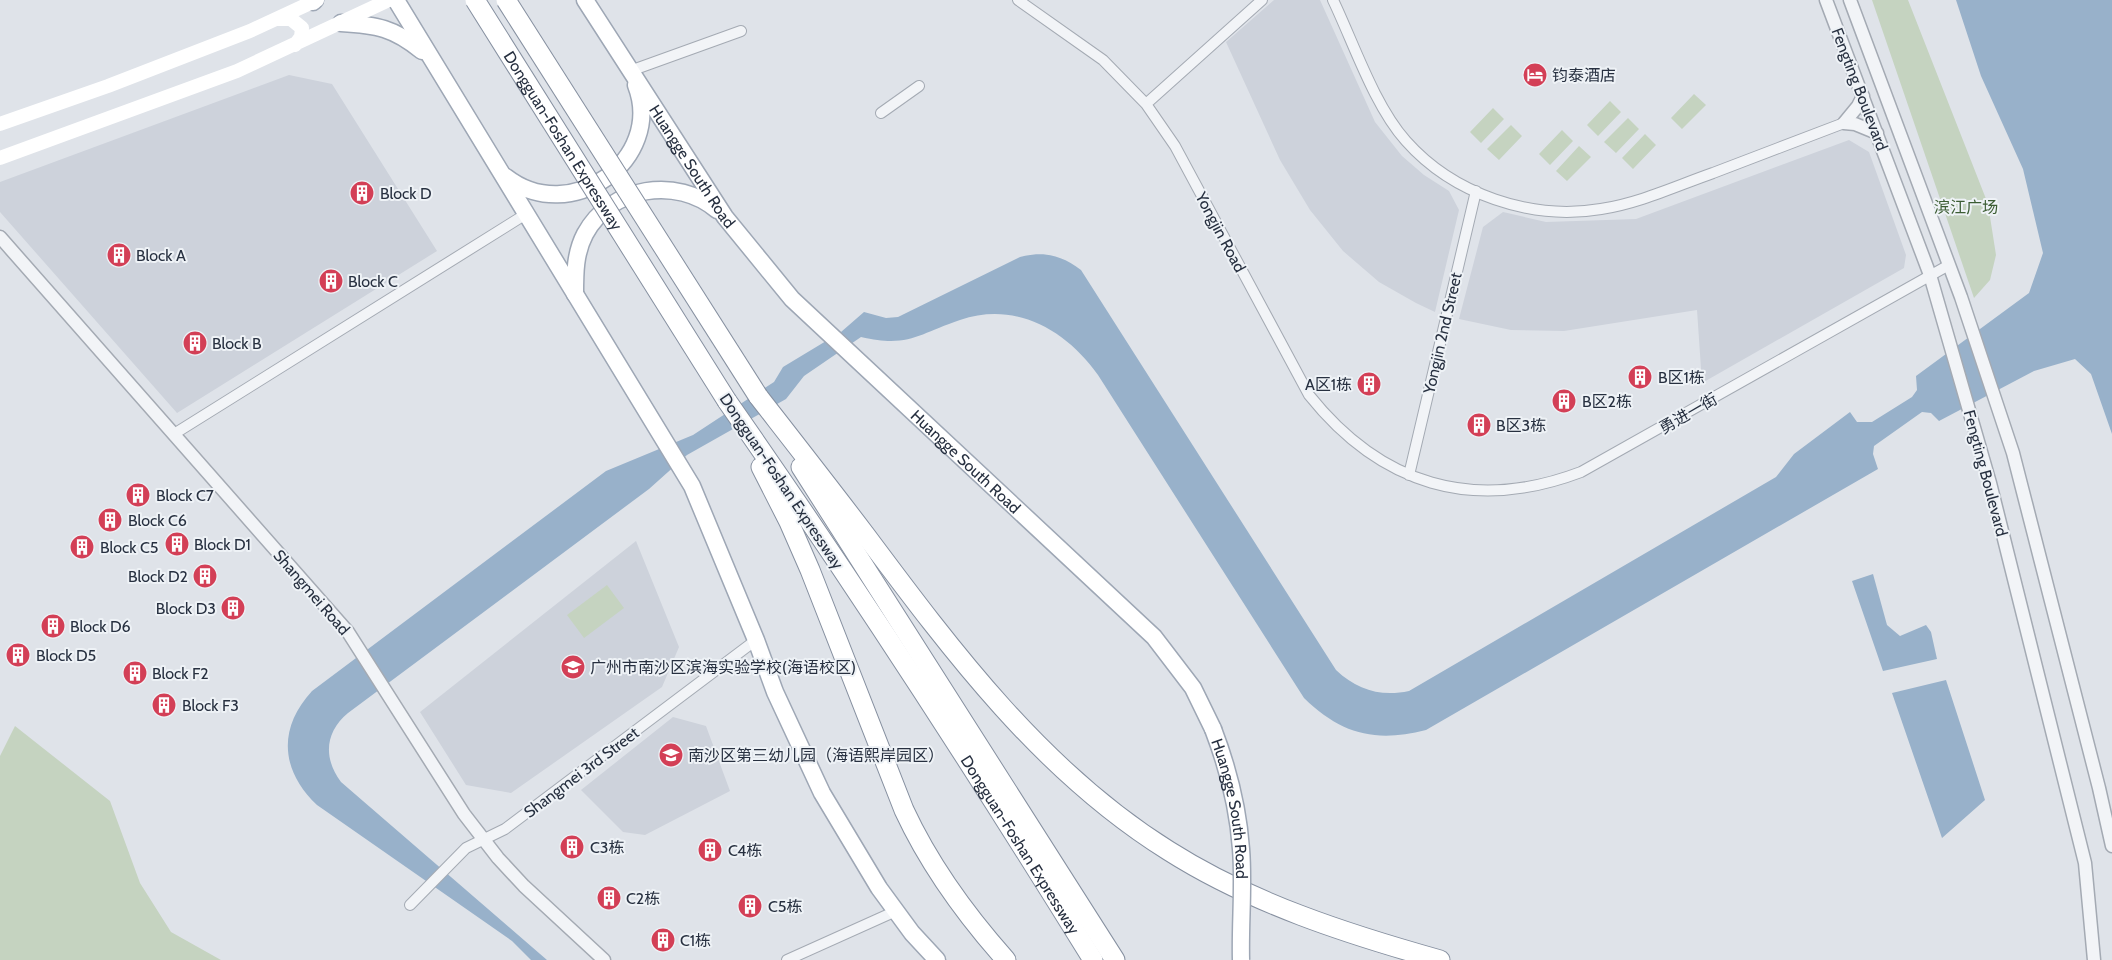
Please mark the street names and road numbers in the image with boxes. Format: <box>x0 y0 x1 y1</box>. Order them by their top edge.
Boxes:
street label: Fengting Boulevard <box>1827 25 1892 153</box>
street label: Dongguan-Foshan Expressway <box>500 48 626 234</box>
street label: Huangge South Road <box>645 101 739 232</box>
street label: Yongjin Road <box>1191 188 1250 275</box>
street label: Yongjin 2nd Street <box>1419 270 1466 397</box>
street label: 勇进一街 <box>1656 389 1721 438</box>
street label: Dongguan-Foshan Expressway <box>716 390 848 573</box>
street label: Huangge South Road <box>907 406 1024 517</box>
street label: Fengting Boulevard <box>1960 408 2011 538</box>
street label: Shangmei Road <box>270 546 354 639</box>
street label: Shangmei 3rd Street <box>520 723 643 822</box>
street label: Huangge South Road <box>1207 736 1251 879</box>
street label: Dongguan-Foshan Expressway <box>957 752 1084 938</box>

